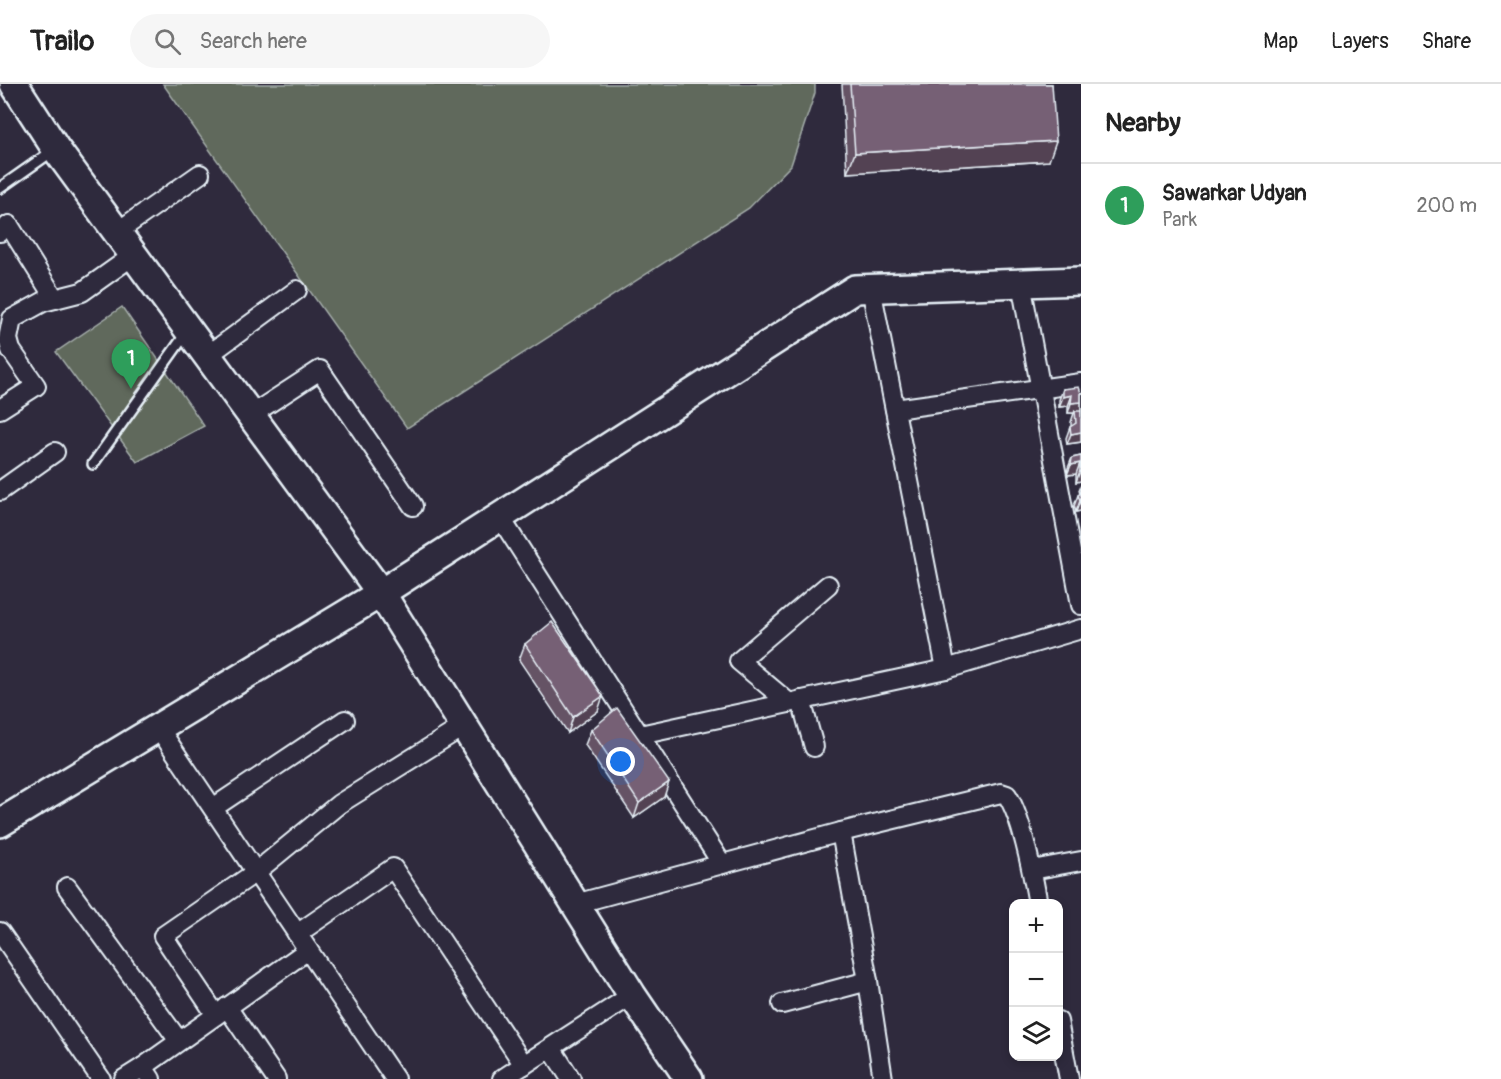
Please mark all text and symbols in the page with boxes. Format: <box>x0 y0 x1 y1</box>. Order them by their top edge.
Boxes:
search box <box>130 14 550 68</box>
text: Trailo <box>30 24 94 59</box>
icon: search <box>151 25 184 58</box>
text: Search here <box>199 27 307 55</box>
text: Map <box>1263 28 1298 55</box>
text: Layers <box>1331 28 1389 55</box>
text: Share <box>1422 28 1471 55</box>
text: Nearby <box>1105 107 1181 139</box>
text: Sawarkar Udyan <box>1162 179 1307 207</box>
text: 1 <box>1121 193 1128 218</box>
text: 200 m <box>1416 193 1477 218</box>
text: Park <box>1162 207 1197 232</box>
pin: 1 <box>112 340 150 389</box>
your location <box>606 747 635 776</box>
map controls <box>1009 899 1063 1061</box>
button: + <box>1009 899 1063 953</box>
button: − <box>1009 953 1063 1007</box>
button: layers <box>1009 1007 1063 1061</box>

